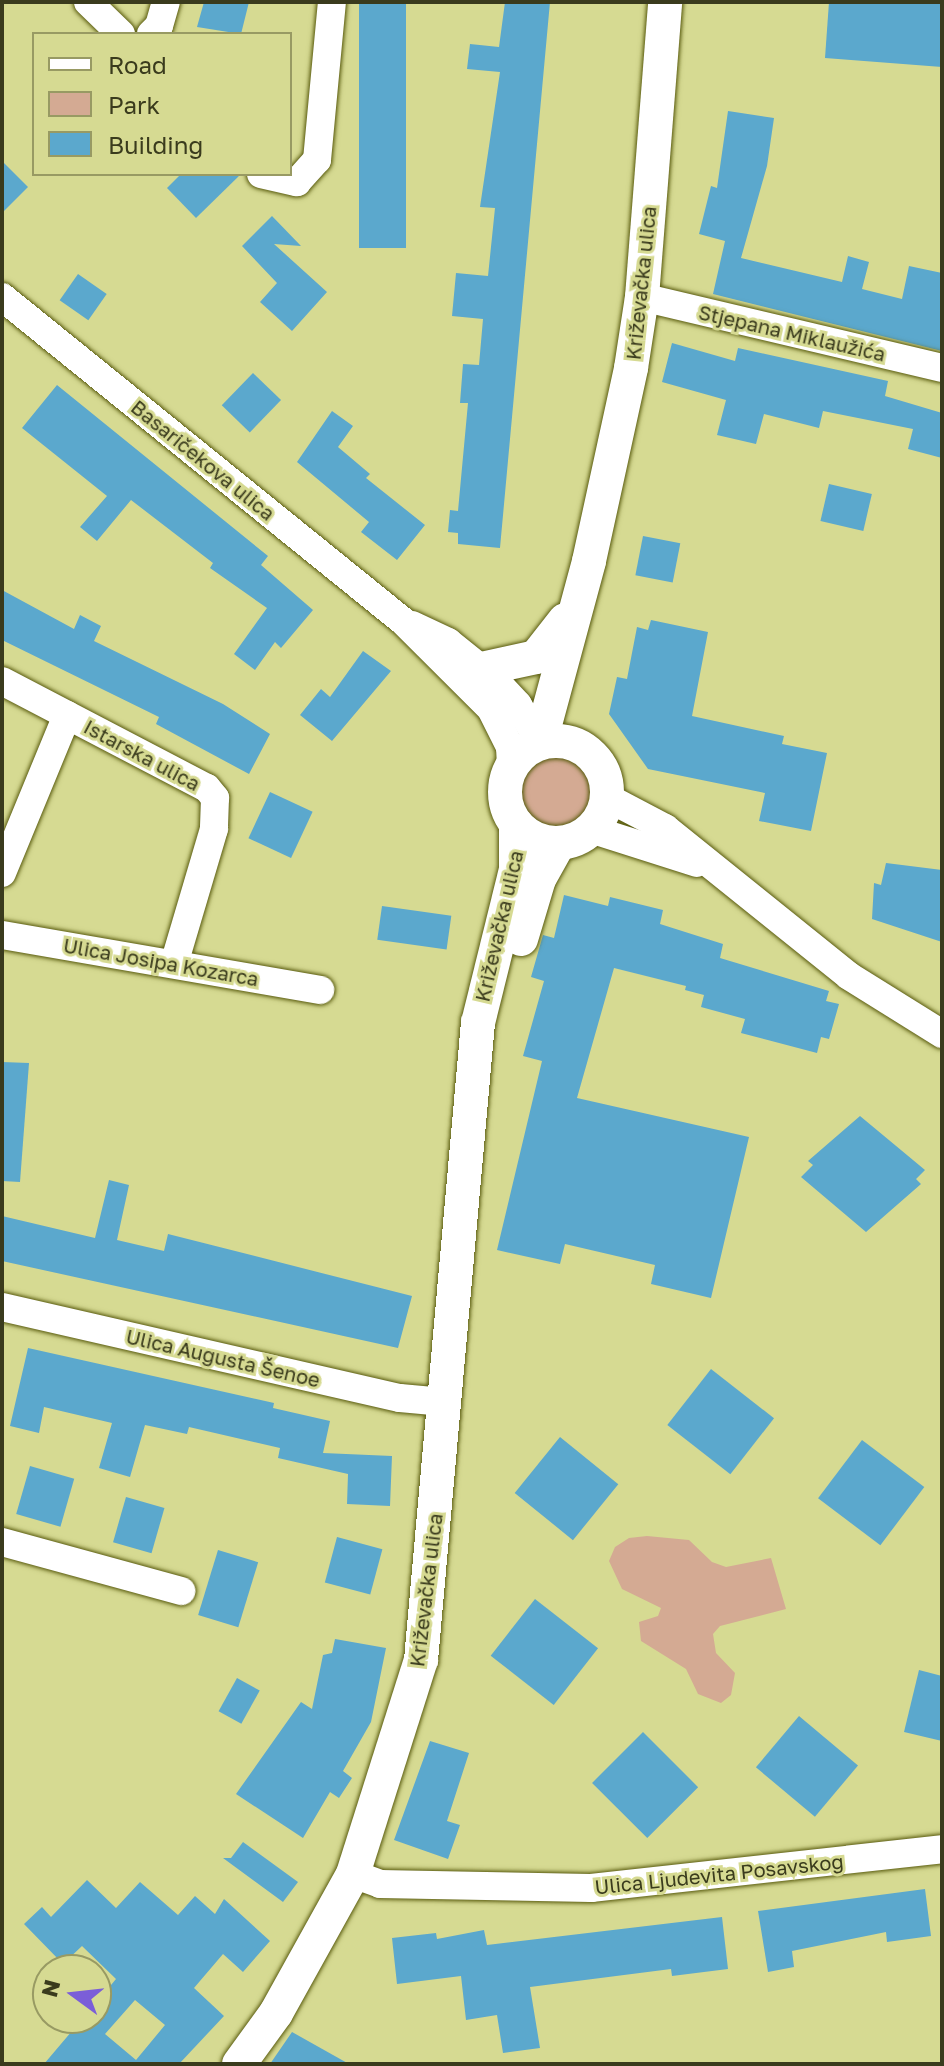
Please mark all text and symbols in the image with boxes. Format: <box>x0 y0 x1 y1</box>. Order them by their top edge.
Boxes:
legend <box>32 32 292 176</box>
text: Road <box>108 50 167 79</box>
text: Park <box>108 90 160 119</box>
text: Building <box>108 130 203 159</box>
street label: Križevačka ulica <box>621 205 661 361</box>
street label: Stjepana Miklaužića <box>696 300 888 366</box>
street label: Basaričekova ulica <box>126 395 280 525</box>
street label: Istarska ulica <box>80 714 204 796</box>
street label: Križevačka ulica <box>470 848 528 1004</box>
street label: Ulica Josipa Kozarca <box>61 933 261 991</box>
street label: Ulica Augusta Šenoe <box>124 1324 322 1392</box>
street label: Križevačka ulica <box>405 1512 447 1668</box>
street label: Ulica Ljudevita Posavskog <box>593 1849 845 1899</box>
north arrow <box>32 1954 112 2034</box>
text: N <box>35 1977 65 2000</box>

